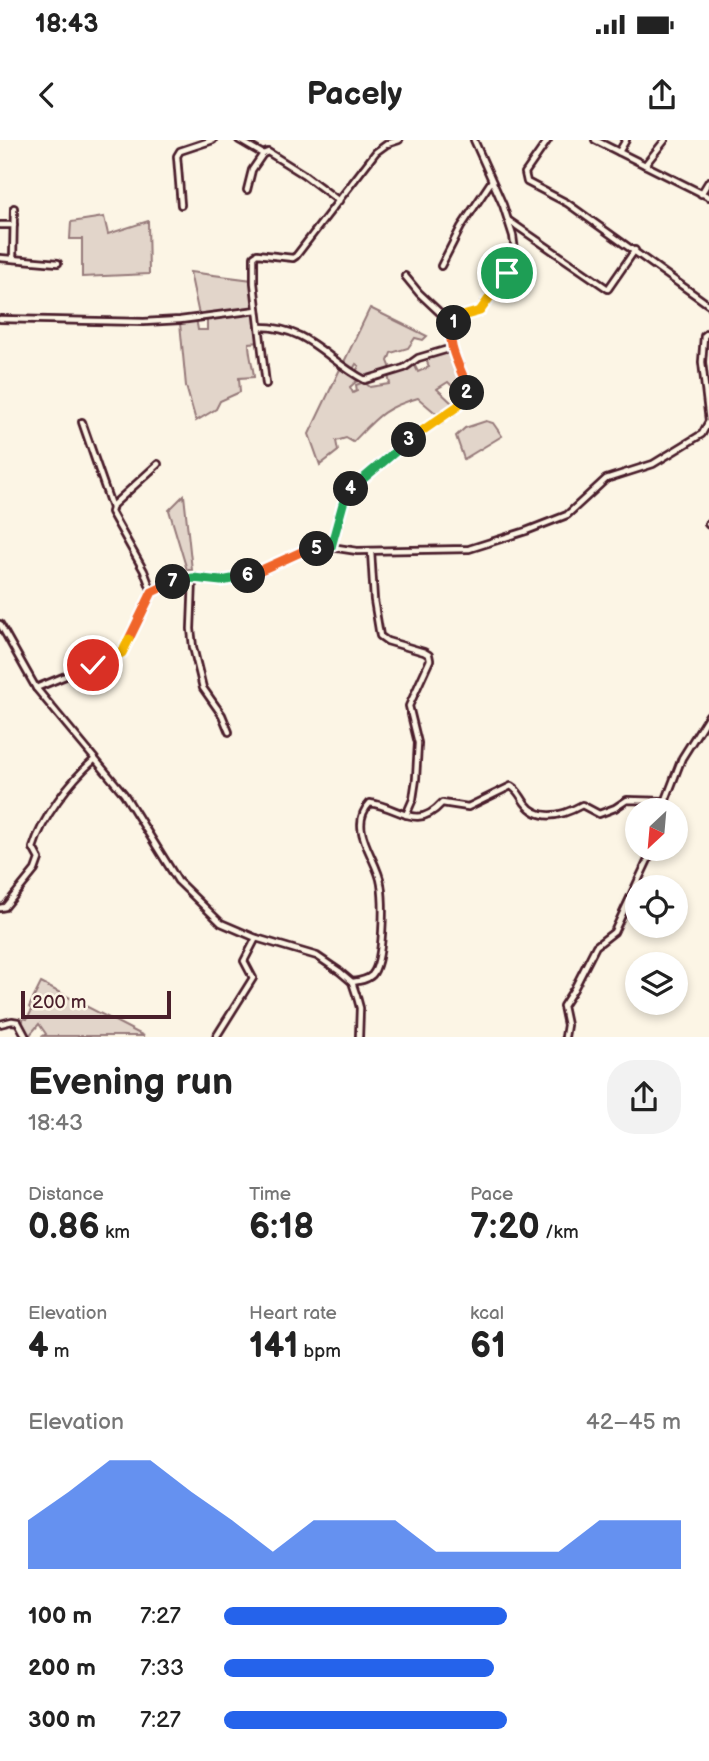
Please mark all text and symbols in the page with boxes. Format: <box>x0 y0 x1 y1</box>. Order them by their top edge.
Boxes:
text: 18:43 <box>35 9 98 40</box>
text: Pacely <box>307 75 402 114</box>
icon: back <box>28 76 66 114</box>
icon: share <box>643 76 681 114</box>
pin <box>477 243 537 303</box>
icon: arrive <box>488 254 526 292</box>
pin: 1 <box>436 306 472 340</box>
text: 1 <box>450 311 458 334</box>
pin: 2 <box>449 376 484 410</box>
text: 2 <box>461 381 472 404</box>
pin: 3 <box>392 422 426 458</box>
text: 3 <box>403 428 414 451</box>
pin: 4 <box>334 472 368 506</box>
text: 4 <box>345 477 356 500</box>
pin: 5 <box>300 532 334 566</box>
text: 5 <box>311 537 322 560</box>
pin: 6 <box>230 558 266 593</box>
pin: 7 <box>156 564 190 600</box>
text: 6 <box>242 564 253 587</box>
text: 7 <box>167 570 178 593</box>
pin <box>63 635 123 695</box>
icon: check <box>74 646 112 684</box>
north arrow <box>625 798 688 861</box>
map controls <box>625 798 688 1015</box>
button: locate <box>625 875 688 938</box>
button: layers <box>625 952 688 1015</box>
scale bar <box>21 988 172 1019</box>
text: 200 m <box>32 991 86 1014</box>
text: Evening run <box>28 1060 233 1105</box>
button: share <box>607 1060 681 1134</box>
text: 18:43 <box>28 1109 83 1137</box>
text: Distance <box>28 1183 104 1206</box>
text: Time <box>249 1183 291 1206</box>
text: Pace <box>470 1183 513 1206</box>
text: 0.86 <box>28 1206 100 1249</box>
text: 6:18 <box>249 1206 314 1249</box>
text: 7:20 <box>470 1206 540 1249</box>
text: km <box>100 1221 130 1244</box>
text: /km <box>540 1221 579 1244</box>
text: Elevation <box>28 1302 107 1325</box>
text: Heart rate <box>249 1302 337 1325</box>
text: kcal <box>470 1302 504 1325</box>
text: 4 <box>28 1325 49 1368</box>
text: 141 <box>249 1325 298 1368</box>
text: 61 <box>470 1325 506 1368</box>
text: m <box>49 1340 69 1363</box>
text: bpm <box>298 1340 341 1363</box>
text: Elevation <box>28 1408 124 1436</box>
text: 42–45 m <box>586 1408 681 1436</box>
text: 100 m <box>28 1602 92 1630</box>
text: 7:27 <box>140 1602 181 1630</box>
text: 200 m <box>28 1654 96 1682</box>
text: 7:33 <box>140 1654 184 1682</box>
text: 300 m <box>28 1706 96 1734</box>
text: 7:27 <box>140 1706 181 1734</box>

